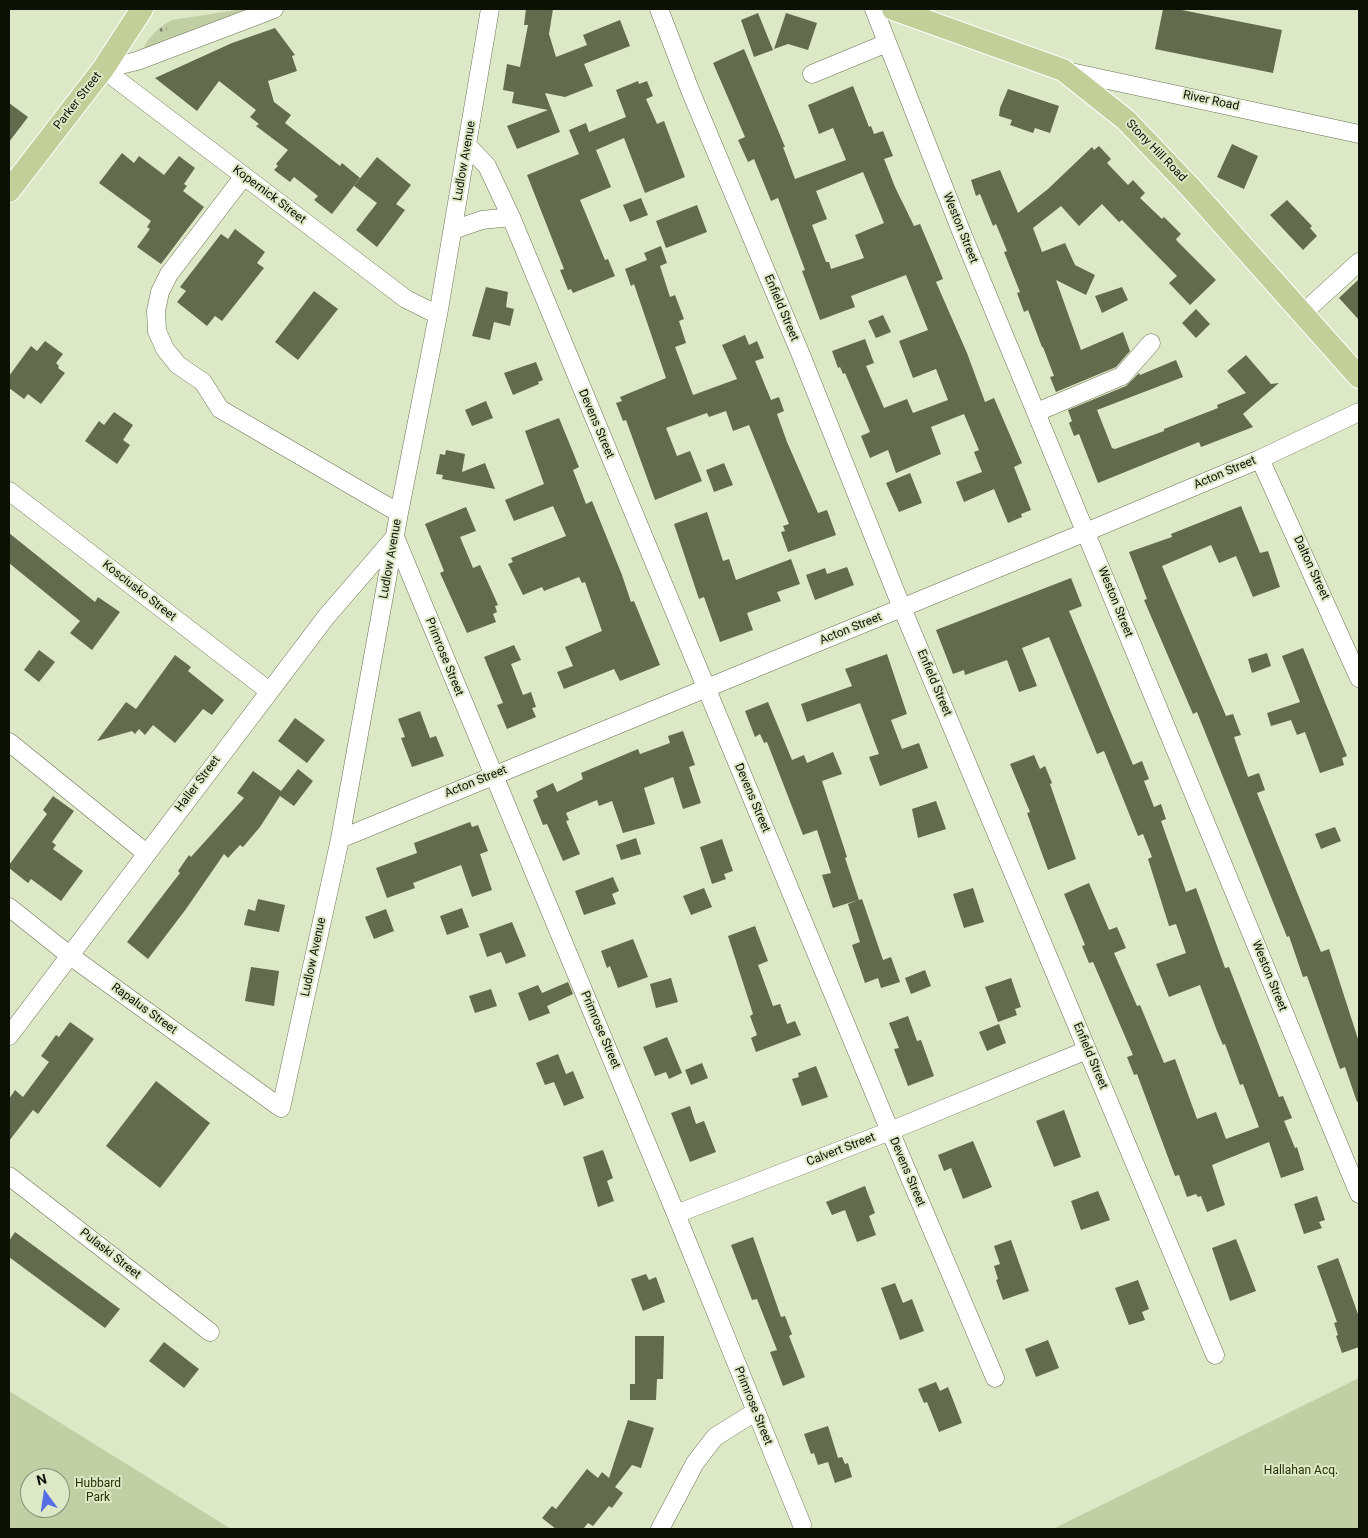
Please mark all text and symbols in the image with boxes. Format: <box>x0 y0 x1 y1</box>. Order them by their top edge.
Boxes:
street label: Parker Street <box>51 69 105 133</box>
street label: River Road <box>1182 88 1240 114</box>
street label: Stony Hill Road <box>1123 117 1189 185</box>
street label: Ludlow Avenue <box>451 120 479 202</box>
street label: Kopernick Street <box>230 163 308 227</box>
street label: Weston Street <box>939 191 981 265</box>
street label: Enfield Street <box>761 273 801 343</box>
street label: Devens Street <box>575 387 617 461</box>
street label: Acton Street <box>1192 453 1258 493</box>
street label: Ludlow Avenue <box>377 518 405 600</box>
street label: Dalton Street <box>1290 534 1332 602</box>
street label: Kosciusko Street <box>99 558 179 624</box>
street label: Weston Street <box>1094 565 1136 639</box>
street label: Acton Street <box>818 610 884 648</box>
street label: Primrose Street <box>422 616 466 698</box>
street label: Enfield Street <box>914 648 954 718</box>
street label: Haller Street <box>172 753 224 815</box>
street label: Devens Street <box>731 761 773 835</box>
street label: Acton Street <box>443 763 509 801</box>
street label: Ludlow Avenue <box>299 916 329 998</box>
street label: Weston Street <box>1248 939 1290 1013</box>
street label: Rapalus Street <box>108 980 180 1038</box>
street label: Primrose Street <box>577 989 623 1071</box>
street label: Enfield Street <box>1070 1021 1110 1091</box>
street label: Calvert Street <box>805 1130 877 1170</box>
street label: Devens Street <box>886 1135 928 1209</box>
street label: Pulaski Street <box>77 1226 143 1282</box>
street label: Primrose Street <box>731 1365 775 1447</box>
park label: Hallahan Acq. <box>1264 1464 1338 1478</box>
north arrow <box>20 1468 70 1518</box>
text: N <box>35 1470 48 1488</box>
park label: Hubbard Park <box>75 1477 121 1505</box>

